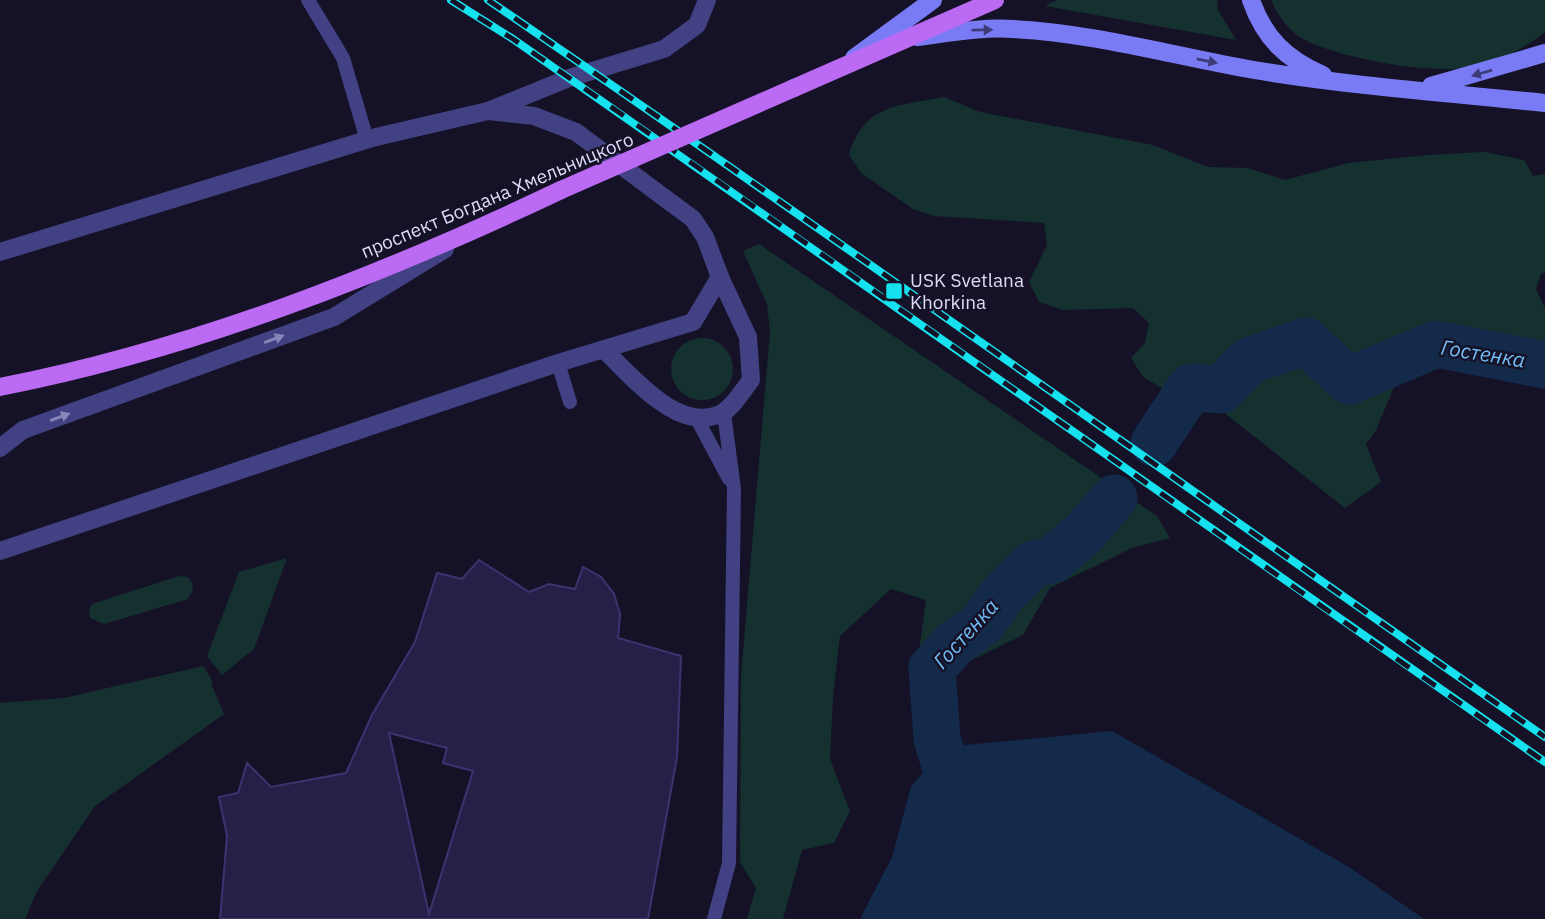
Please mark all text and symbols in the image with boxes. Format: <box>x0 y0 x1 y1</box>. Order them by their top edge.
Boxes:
one-way arrow <box>972 24 994 35</box>
one-way arrow <box>1196 56 1218 67</box>
one-way arrow <box>1471 69 1492 79</box>
street label: проспект Богдана Хмельницкого <box>357 127 637 263</box>
place label: USK Svetlana Khorkina <box>910 268 1024 314</box>
marker: USK Svetlana Khorkina <box>884 281 904 301</box>
one-way arrow <box>263 333 284 344</box>
water label: Гостенка <box>1439 333 1527 373</box>
one-way arrow <box>49 411 70 422</box>
water label: Гостенка <box>926 592 1004 674</box>

